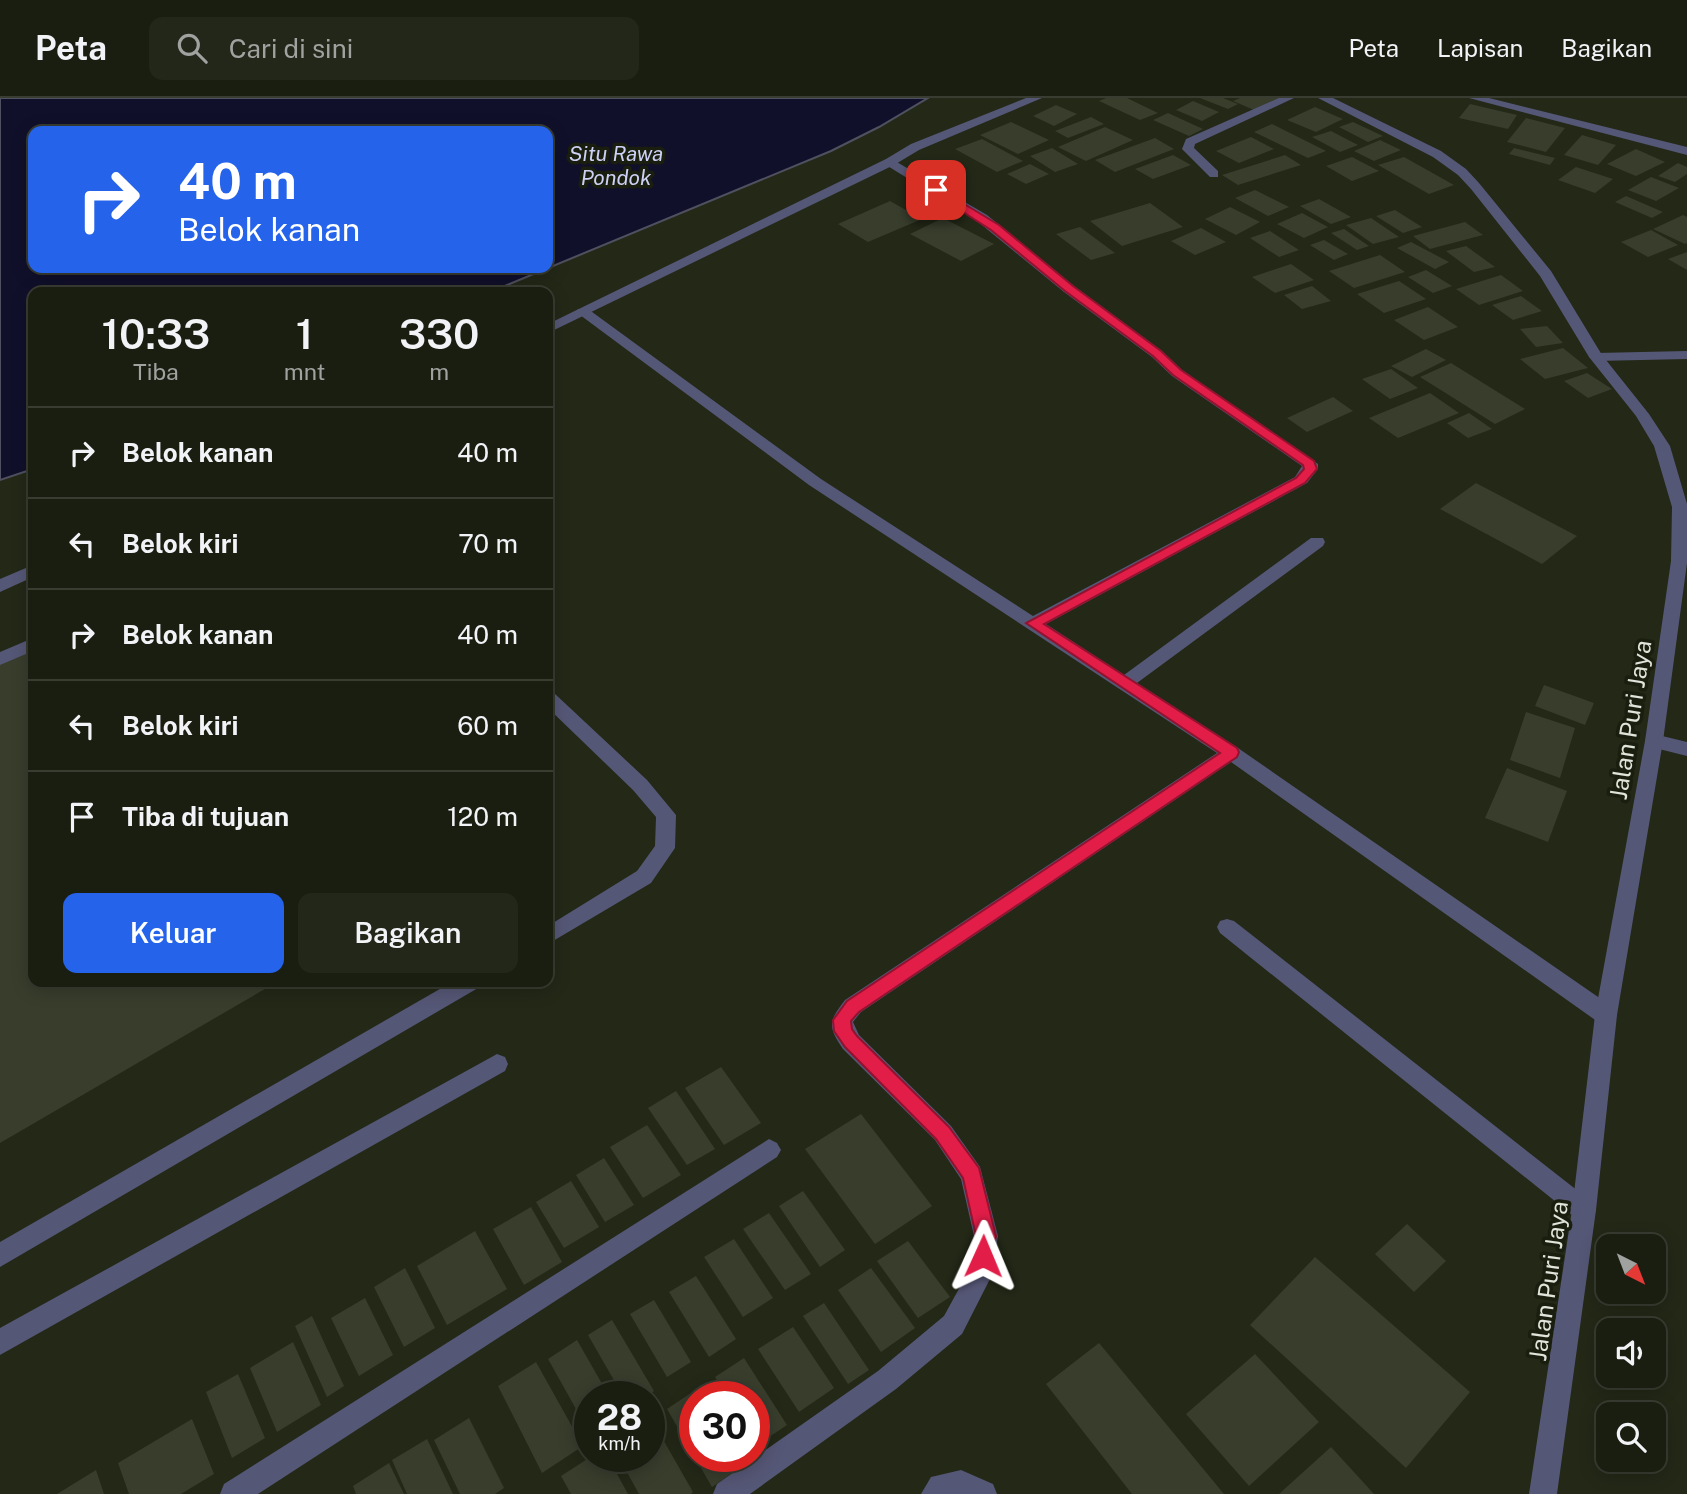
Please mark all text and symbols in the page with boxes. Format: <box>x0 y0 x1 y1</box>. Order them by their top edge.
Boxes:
search box <box>149 17 639 80</box>
text: Peta <box>35 29 107 67</box>
icon: search <box>173 29 211 67</box>
text: Cari di sini <box>229 33 353 64</box>
text: Peta <box>1348 34 1399 62</box>
text: Lapisan <box>1437 34 1523 62</box>
text: Bagikan <box>1561 34 1652 62</box>
water label: Situ Rawa Pondok <box>569 141 663 190</box>
text: 40 m <box>178 152 297 210</box>
icon: right <box>63 154 154 245</box>
pin <box>906 160 966 220</box>
icon: arrive <box>917 171 955 209</box>
text: Belok kanan <box>178 211 360 248</box>
text: 10:33 <box>101 309 210 358</box>
text: 1 <box>296 309 313 358</box>
text: 330 <box>399 309 479 358</box>
text: Tiba <box>133 358 179 385</box>
text: mnt <box>284 358 325 385</box>
text: m <box>429 358 449 385</box>
icon: right <box>63 434 101 472</box>
text: Belok kanan <box>122 437 273 468</box>
text: 40 m <box>457 437 518 468</box>
icon: left <box>63 525 101 563</box>
text: Belok kiri <box>122 528 238 559</box>
text: 70 m <box>458 528 518 559</box>
icon: right <box>63 616 101 654</box>
text: Belok kanan <box>122 619 273 650</box>
text: 40 m <box>457 619 518 650</box>
street label: Jalan Puri Jaya <box>1604 638 1656 802</box>
icon: left <box>63 707 101 745</box>
text: Belok kiri <box>122 710 238 741</box>
text: 60 m <box>457 710 518 741</box>
icon: arrive <box>63 798 101 836</box>
text: Tiba di tujuan <box>122 801 289 832</box>
text: 120 m <box>447 801 518 832</box>
button: Keluar <box>63 893 284 973</box>
button: Bagikan <box>298 893 518 973</box>
street label: Jalan Puri Jaya <box>1523 1199 1573 1363</box>
position arrow <box>946 1219 1020 1293</box>
north arrow <box>1596 1234 1666 1304</box>
map controls <box>1596 1234 1666 1472</box>
button: sound <box>1596 1318 1666 1388</box>
speed limit sign: 30 <box>679 1381 770 1472</box>
text: 28 <box>597 1397 642 1438</box>
button: search <box>1596 1402 1666 1472</box>
text: km/h <box>598 1433 641 1454</box>

